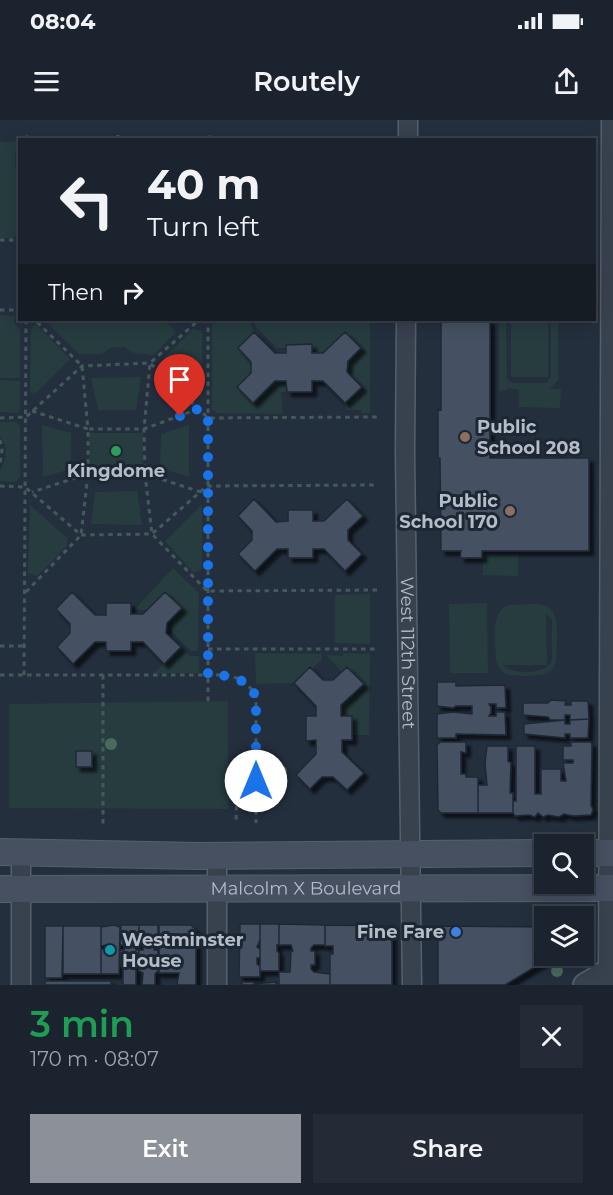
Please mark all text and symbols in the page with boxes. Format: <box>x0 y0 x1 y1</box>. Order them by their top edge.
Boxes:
text: 08:04 <box>30 8 95 35</box>
icon: menu <box>30 65 63 98</box>
text: Routely <box>253 65 360 98</box>
icon: share <box>550 65 583 98</box>
text: 40 m <box>147 158 260 210</box>
icon: left <box>48 162 126 240</box>
text: Turn left <box>147 210 260 243</box>
icon: right <box>116 276 149 309</box>
text: Then <box>48 279 104 306</box>
pin <box>154 354 205 416</box>
icon: arrive <box>163 363 196 396</box>
place label: Public School 208 <box>477 416 580 459</box>
marker: Public School 208 <box>458 430 472 444</box>
marker: Kingdome <box>109 444 123 458</box>
place label: Kingdome <box>67 460 165 482</box>
place label: Public School 170 <box>399 490 498 533</box>
marker: Public School 170 <box>503 504 517 518</box>
street label: West 112th Street <box>396 577 420 729</box>
position arrow <box>224 749 288 813</box>
map controls <box>534 834 594 966</box>
button: search <box>534 834 594 894</box>
street label: Malcolm X Boulevard <box>211 877 401 900</box>
button: layers <box>534 906 594 966</box>
place label: Fine Fare <box>357 921 444 943</box>
marker: Fine Fare <box>449 925 463 939</box>
place label: Westminster House <box>122 929 244 972</box>
marker: Westminster House <box>103 943 117 957</box>
text: 3 min <box>30 1002 134 1046</box>
button: close <box>520 1005 583 1068</box>
text: 170 m · 08:07 <box>30 1047 159 1071</box>
button: Exit <box>30 1114 301 1183</box>
button: Share <box>313 1114 583 1183</box>

